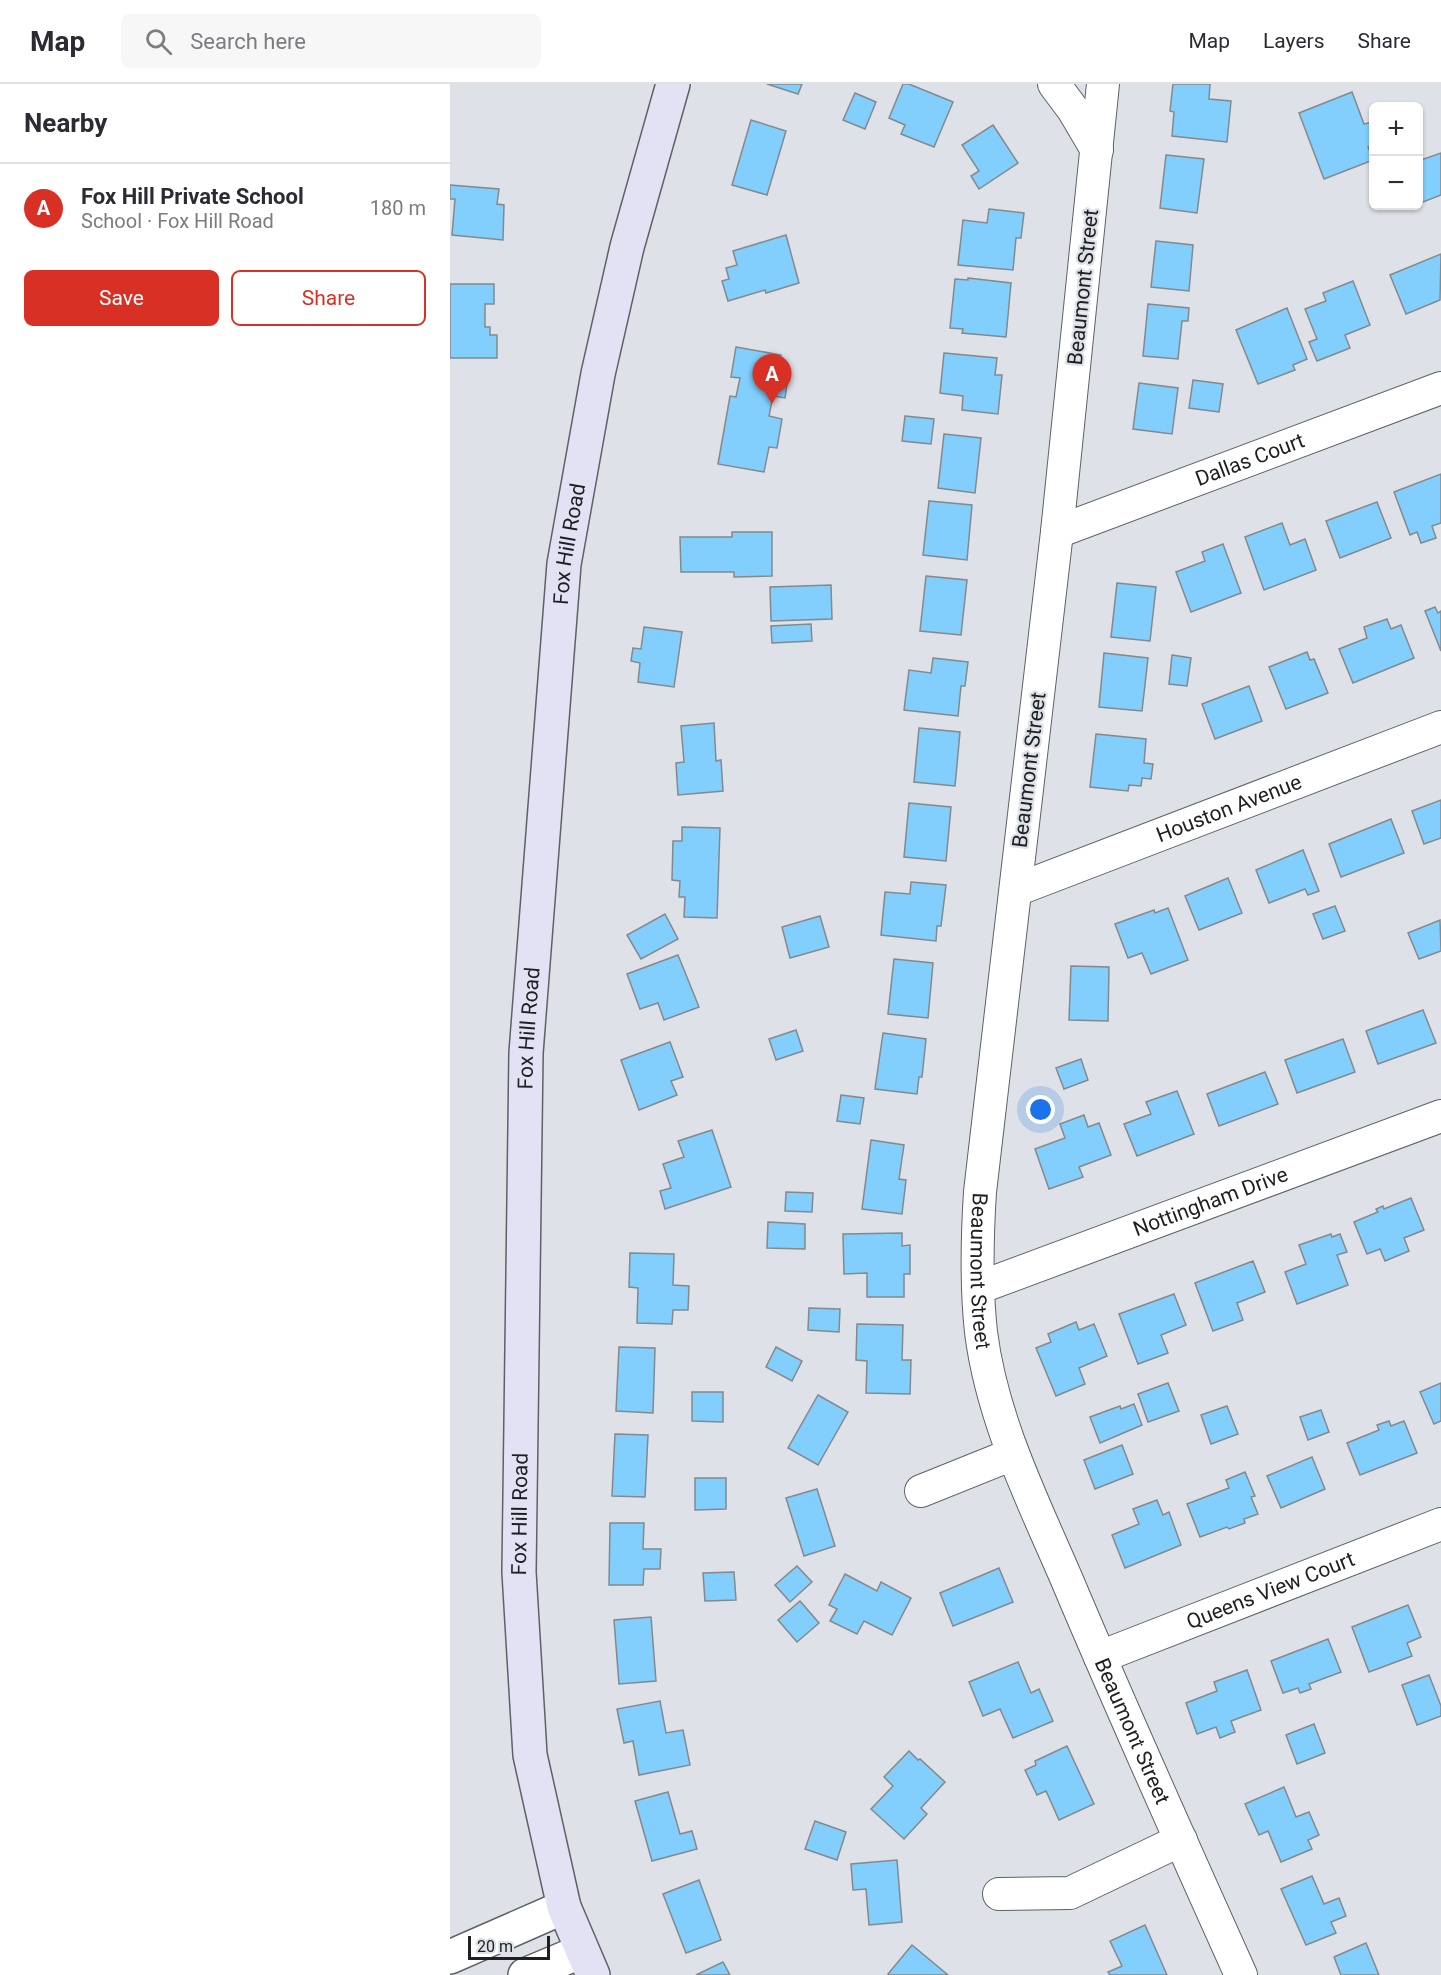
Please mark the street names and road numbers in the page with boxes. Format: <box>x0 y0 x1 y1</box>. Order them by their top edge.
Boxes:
street label: Beaumont Street <box>1063 208 1103 366</box>
street label: Dallas Court <box>1192 428 1308 491</box>
street label: Fox Hill Road <box>549 481 590 606</box>
street label: Beaumont Street <box>1008 691 1050 849</box>
street label: Houston Avenue <box>1153 770 1305 847</box>
street label: Fox Hill Road <box>514 966 545 1089</box>
street label: Nottingham Drive <box>1130 1162 1291 1241</box>
street label: Beaumont Street <box>965 1192 995 1351</box>
street label: Fox Hill Road <box>507 1453 533 1575</box>
street label: Queens View Court <box>1183 1547 1358 1634</box>
street label: Beaumont Street <box>1090 1654 1175 1808</box>

